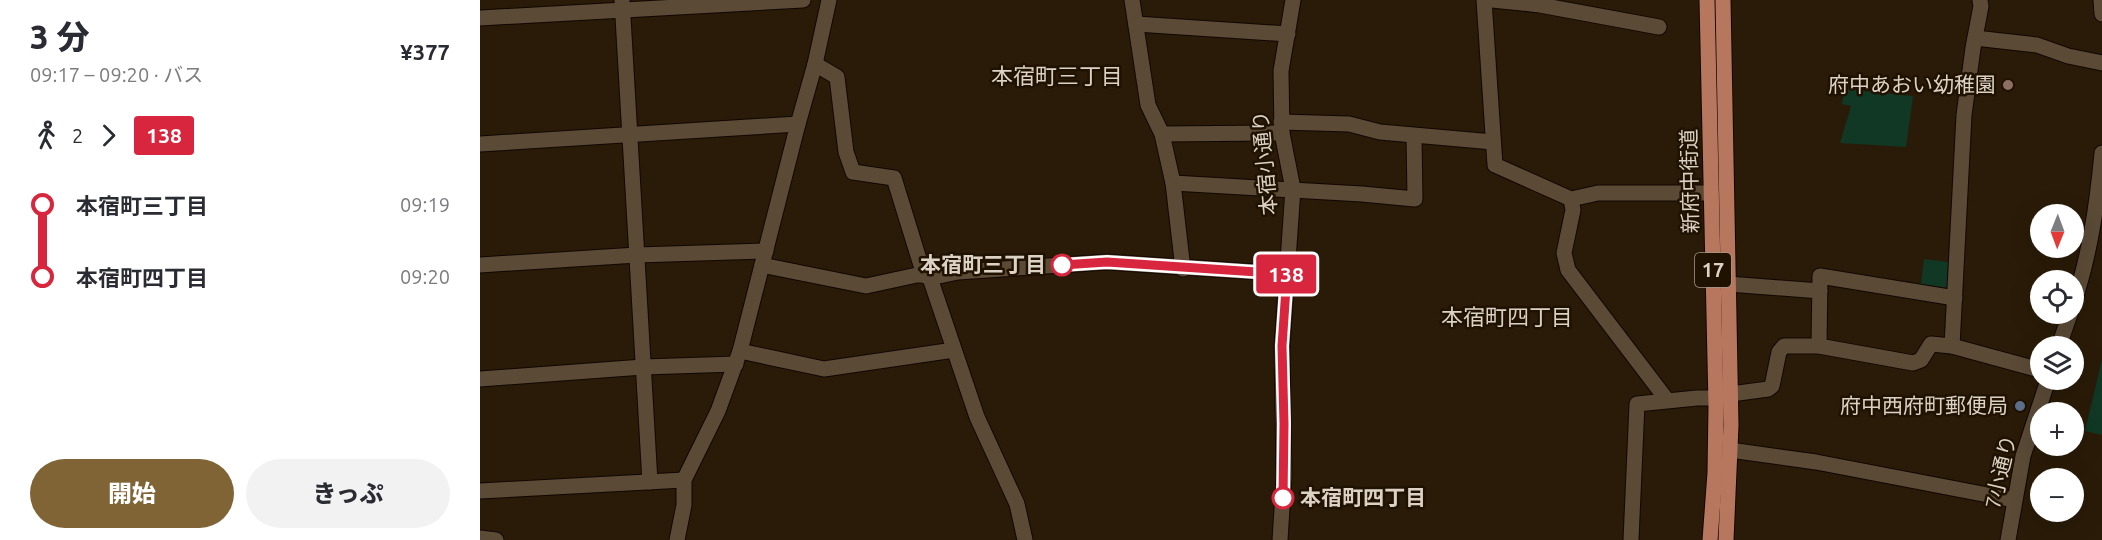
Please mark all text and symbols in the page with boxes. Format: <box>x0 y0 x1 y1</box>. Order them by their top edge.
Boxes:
text: 3 分 <box>30 18 90 55</box>
text: ¥377 <box>400 39 450 64</box>
text: 09:17 – 09:20 · バス <box>30 63 203 86</box>
district label: 本宿町三丁目 <box>991 63 1123 88</box>
place label: 府中あおい幼稚園 <box>1828 72 1996 96</box>
marker: 府中あおい幼稚園 <box>2001 78 2015 92</box>
street label: 本宿小通り <box>1247 110 1281 216</box>
icon: walk <box>30 119 63 152</box>
icon: forward <box>92 119 125 152</box>
text: 138 <box>146 123 182 147</box>
text: 2 <box>72 124 83 147</box>
street label: 新府中街道 <box>1676 128 1702 234</box>
text: 本宿町三丁目 <box>76 193 208 218</box>
text: 09:19 <box>400 193 450 216</box>
north arrow <box>2030 204 2084 258</box>
map controls <box>2030 204 2084 522</box>
place label: 本宿町三丁目 <box>920 252 1046 276</box>
road number: 17 <box>1695 253 1731 287</box>
marker: 本宿町三丁目 <box>1051 254 1073 276</box>
line badge: 138 <box>1252 254 1320 294</box>
text: 138 <box>1268 262 1304 286</box>
text: 本宿町四丁目 <box>76 265 208 290</box>
text: 09:20 <box>400 265 450 288</box>
button: locate <box>2030 270 2084 324</box>
district label: 本宿町四丁目 <box>1441 304 1573 329</box>
button: layers <box>2030 336 2084 390</box>
place label: 府中西府町郵便局 <box>1840 393 2008 417</box>
marker: 府中西府町郵便局 <box>2013 399 2027 413</box>
button: + <box>2030 402 2084 456</box>
street label: 7小通り <box>1980 433 2020 511</box>
button: 開始 <box>30 459 234 528</box>
button: きっぷ <box>246 459 450 528</box>
button: − <box>2030 468 2084 522</box>
place label: 本宿町四丁目 <box>1300 485 1426 509</box>
marker: 本宿町四丁目 <box>1272 487 1294 509</box>

